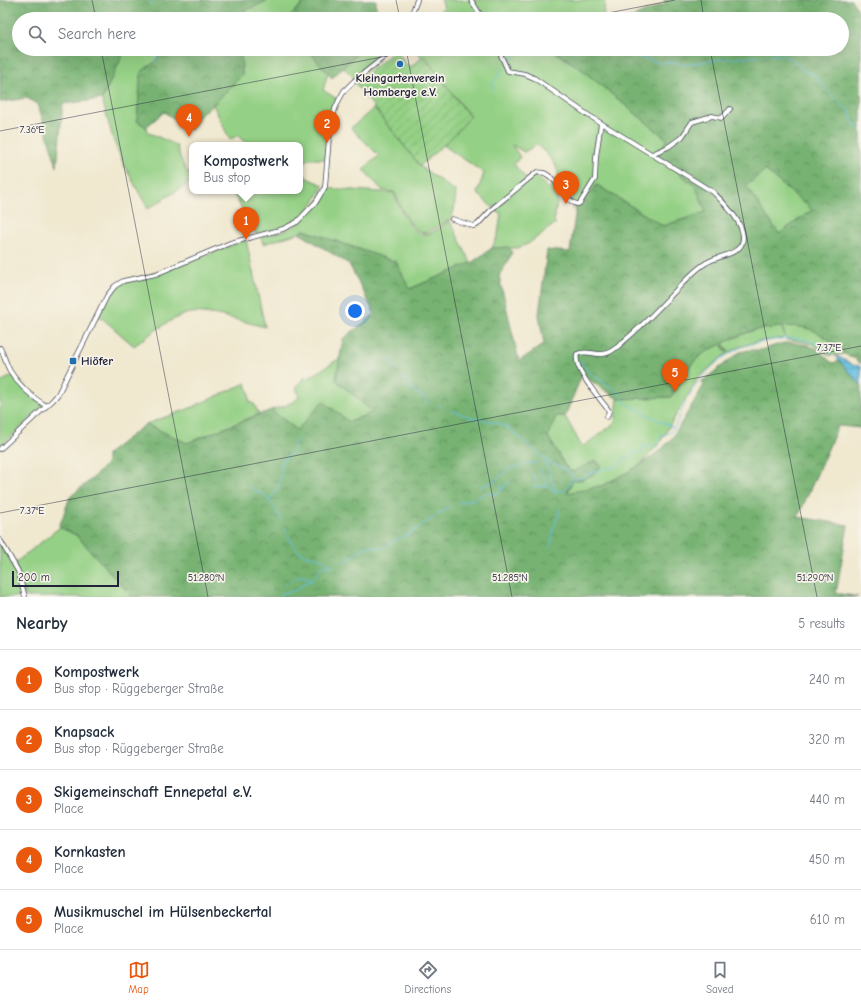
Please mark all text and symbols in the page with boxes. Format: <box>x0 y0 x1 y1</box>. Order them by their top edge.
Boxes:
search box <box>12 12 849 56</box>
icon: search <box>26 23 48 45</box>
text: Search here <box>58 25 136 43</box>
marker: Kleingartenverein Homberge e.V. <box>395 59 405 69</box>
place label: Kleingartenverein Homberge e.V. <box>355 71 445 99</box>
pin: 4 <box>176 104 202 137</box>
pin: 2 <box>314 110 340 143</box>
text: 7.36°E <box>19 124 45 136</box>
popup <box>189 142 303 194</box>
text: Kompostwerk <box>203 152 289 170</box>
text: Bus stop <box>203 170 250 185</box>
pin: 3 <box>553 171 579 204</box>
pin: 1 <box>233 207 259 240</box>
your location <box>345 301 365 321</box>
text: 7.37°E <box>817 342 841 354</box>
place label: Hiöfer <box>81 354 113 368</box>
marker: Hiöfer <box>68 356 78 366</box>
pin: 5 <box>662 359 688 392</box>
text: 7.37°E <box>20 505 44 517</box>
scale bar <box>12 569 119 588</box>
text: 200 m <box>18 571 50 584</box>
text: 51.280°N <box>188 572 224 584</box>
text: 51.285°N <box>492 572 528 584</box>
text: 51.290°N <box>797 572 833 584</box>
text: Nearby <box>16 614 67 633</box>
text: 5 results <box>798 616 845 631</box>
text: Kompostwerk <box>54 663 139 681</box>
text: 1 <box>26 672 32 687</box>
text: 240 m <box>809 672 845 687</box>
text: Bus stop · Rüggeberger Straße <box>54 681 224 696</box>
text: Knapsack <box>54 723 114 741</box>
text: 2 <box>26 732 32 747</box>
text: 320 m <box>809 732 845 747</box>
text: Bus stop · Rüggeberger Straße <box>54 741 224 756</box>
text: Skigemeinschaft Ennepetal e.V. <box>54 783 252 801</box>
text: 3 <box>26 792 32 807</box>
text: 440 m <box>809 792 845 807</box>
text: Place <box>54 801 84 816</box>
text: Kornkasten <box>54 843 126 861</box>
text: 4 <box>26 852 32 867</box>
text: 450 m <box>809 852 845 867</box>
text: Place <box>54 861 84 876</box>
text: Musikmuschel im Hülsenbeckertal <box>54 903 272 921</box>
text: 5 <box>26 912 32 927</box>
text: 610 m <box>810 912 845 927</box>
text: Place <box>54 921 84 936</box>
tab: Map <box>128 959 150 996</box>
tab: Directions <box>405 959 451 996</box>
tab: Saved <box>706 959 733 996</box>

